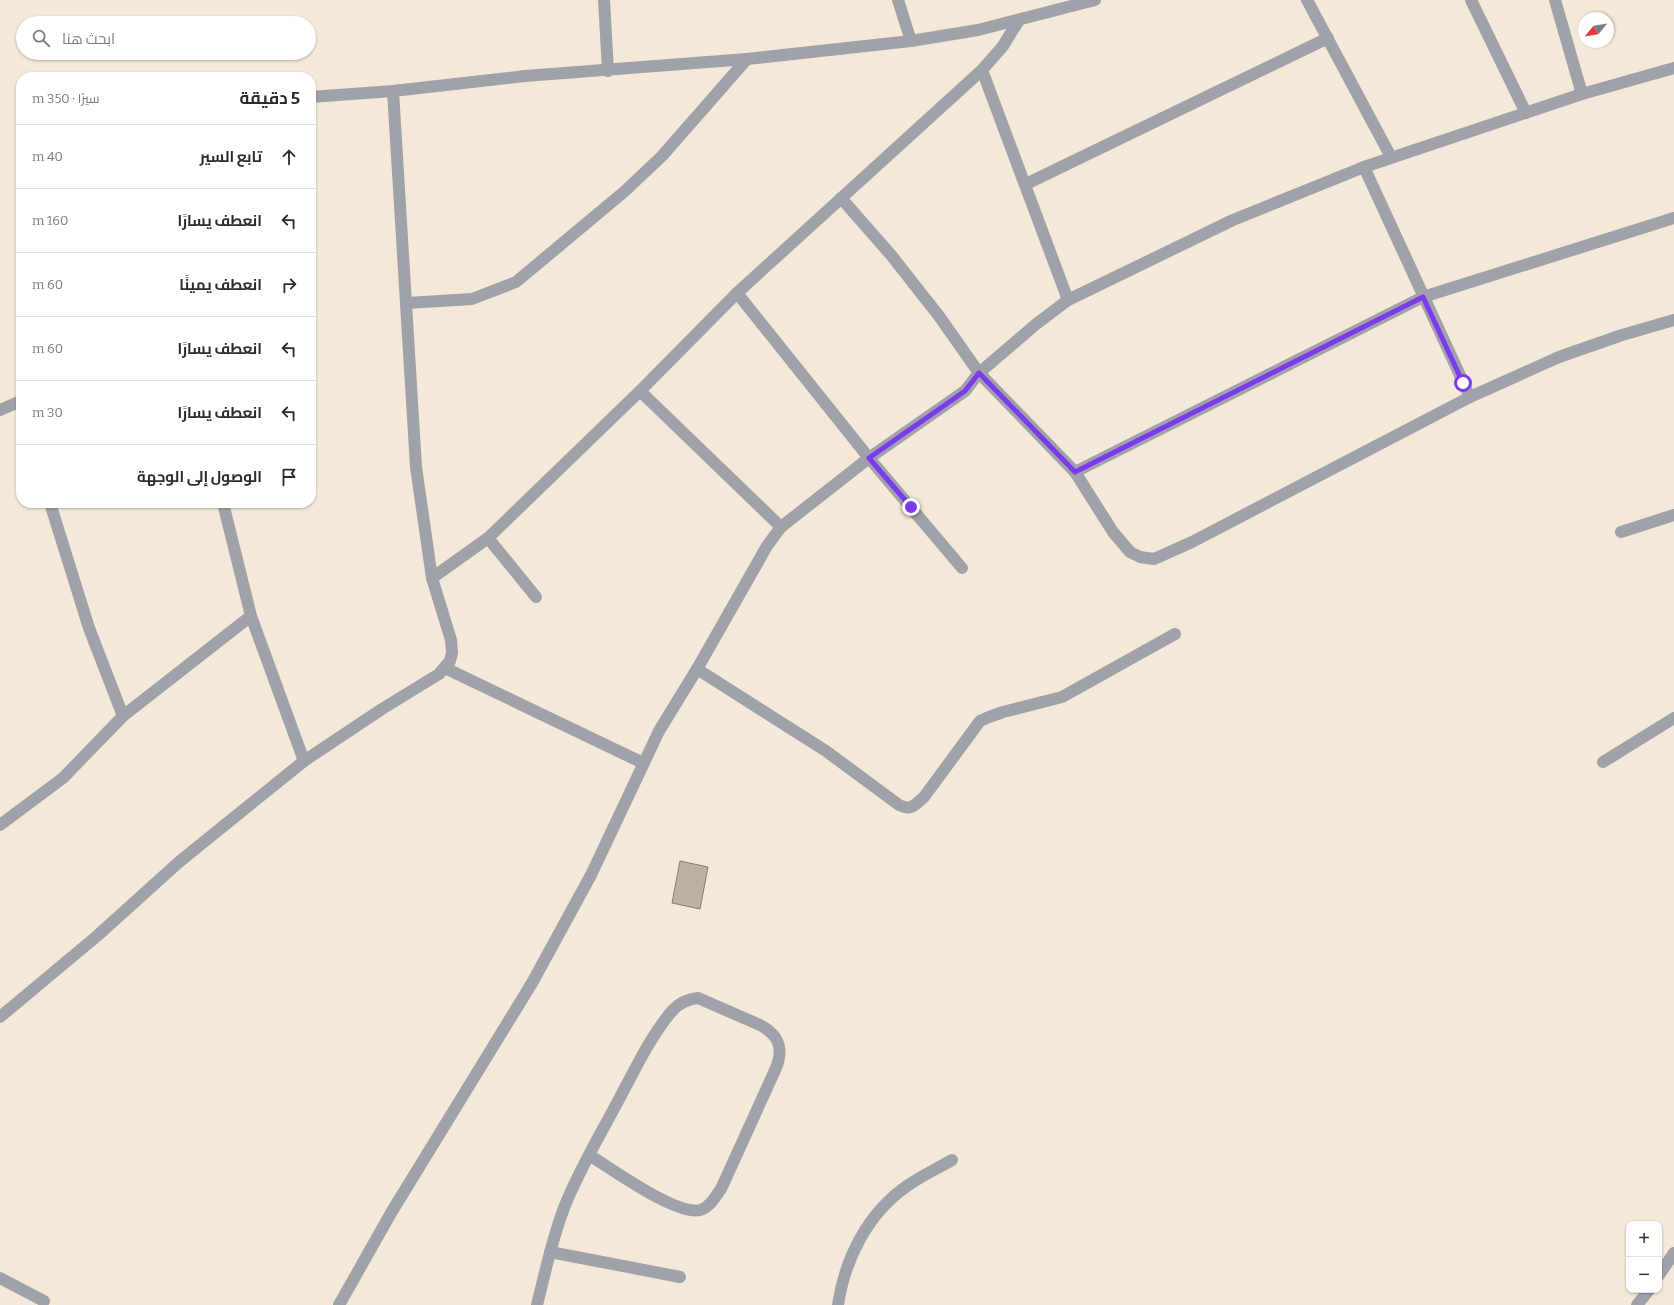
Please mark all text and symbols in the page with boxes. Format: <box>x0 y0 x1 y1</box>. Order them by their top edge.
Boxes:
north arrow <box>1578 12 1614 48</box>
search box <box>16 16 316 60</box>
icon: search <box>30 27 52 49</box>
text: ابحث هنا <box>62 30 115 48</box>
text: 5 دقيقة <box>240 88 300 109</box>
text: سيرًا · 350 m <box>32 91 100 106</box>
icon: ahead <box>278 146 300 168</box>
text: تابع السير <box>200 148 262 166</box>
text: 40 m <box>32 149 63 164</box>
icon: left <box>278 210 300 232</box>
text: انعطف يسارًا <box>177 212 262 230</box>
text: 160 m <box>32 213 68 228</box>
icon: right <box>278 274 300 296</box>
text: انعطف يمينًا <box>179 276 262 294</box>
text: 60 m <box>32 277 63 292</box>
icon: left <box>278 338 300 360</box>
text: انعطف يسارًا <box>177 340 262 358</box>
text: 60 m <box>32 341 63 356</box>
route start <box>1454 374 1472 392</box>
icon: left <box>278 402 300 424</box>
text: انعطف يسارًا <box>177 404 262 422</box>
text: 30 m <box>32 405 63 420</box>
icon: arrive <box>278 466 300 488</box>
text: الوصول إلى الوجهة <box>137 468 262 486</box>
route end <box>902 498 920 516</box>
map controls <box>1626 1221 1662 1293</box>
button: + <box>1626 1221 1662 1257</box>
button: − <box>1626 1257 1662 1293</box>

